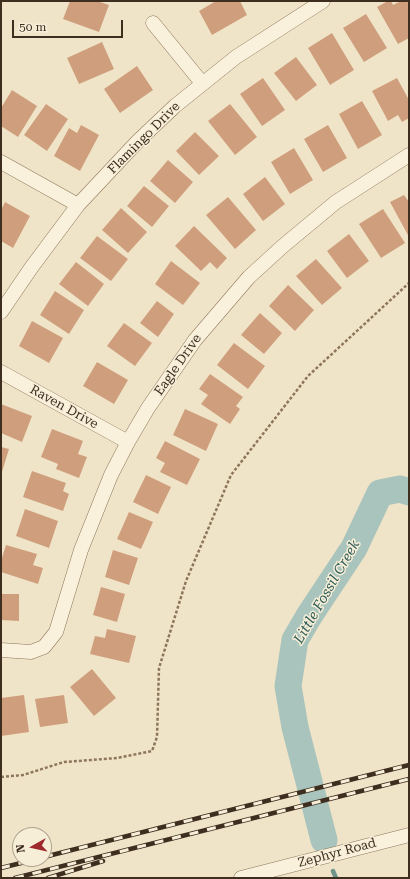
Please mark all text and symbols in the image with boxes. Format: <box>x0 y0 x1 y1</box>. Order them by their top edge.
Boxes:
scale bar <box>14 12 125 38</box>
text: 50 m <box>19 20 46 34</box>
street label: Flamingo Drive <box>105 99 183 177</box>
street label: Eagle Drive <box>151 331 205 399</box>
street label: Raven Drive <box>27 382 101 432</box>
water label: Little Fossil Creek <box>291 537 363 647</box>
north arrow <box>12 827 52 867</box>
street label: Zephyr Road <box>296 835 378 871</box>
text: N <box>14 844 28 854</box>

